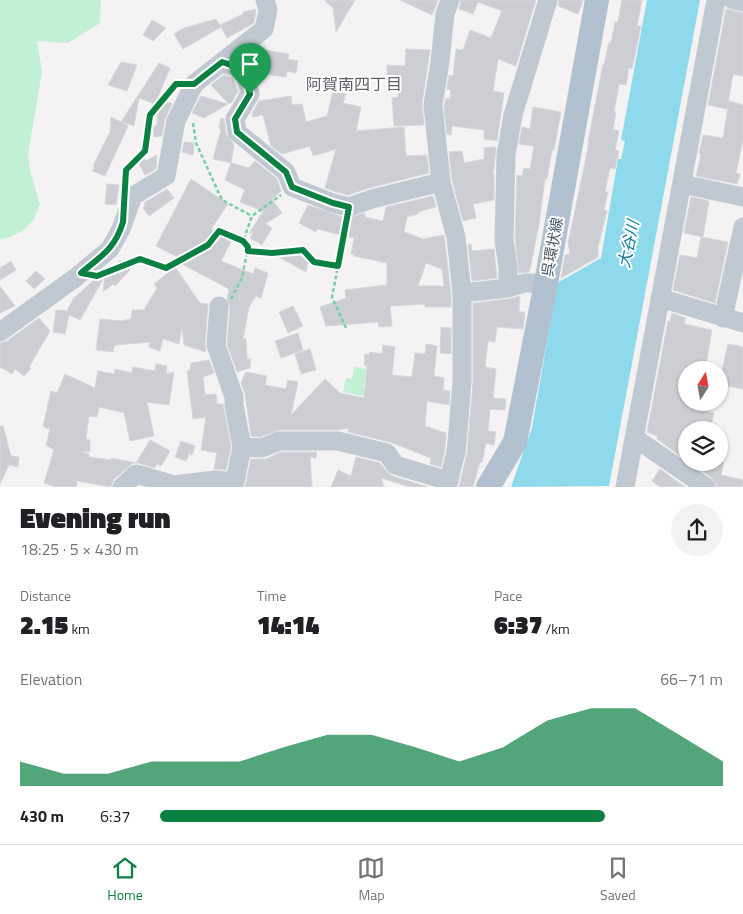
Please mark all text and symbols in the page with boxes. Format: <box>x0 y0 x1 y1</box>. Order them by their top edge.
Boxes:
pin <box>229 43 271 94</box>
icon: arrive <box>236 50 264 78</box>
district label: 阿賀南四丁目 <box>306 72 402 96</box>
street label: 呉環状線 <box>535 215 569 279</box>
water label: 大谷川 <box>611 216 645 270</box>
north arrow <box>678 361 728 411</box>
map controls <box>678 361 728 471</box>
button: layers <box>678 421 728 471</box>
text: Evening run <box>20 496 171 539</box>
button: share <box>671 504 723 556</box>
text: 18:25 · 5 × 430 m <box>20 537 139 561</box>
text: Distance <box>20 585 71 606</box>
text: Time <box>257 585 286 606</box>
text: Pace <box>494 585 522 606</box>
text: 2.15 <box>20 606 68 644</box>
text: 14:14 <box>257 606 319 644</box>
text: 6:37 <box>494 606 542 644</box>
text: km <box>68 618 90 639</box>
text: /km <box>542 618 570 639</box>
text: Elevation <box>20 667 82 691</box>
text: 66–71 m <box>660 667 723 691</box>
text: 430 m <box>20 804 64 828</box>
text: 6:37 <box>100 804 130 828</box>
tab: Home <box>107 854 143 905</box>
tab: Map <box>357 854 385 905</box>
tab: Saved <box>600 854 636 905</box>

